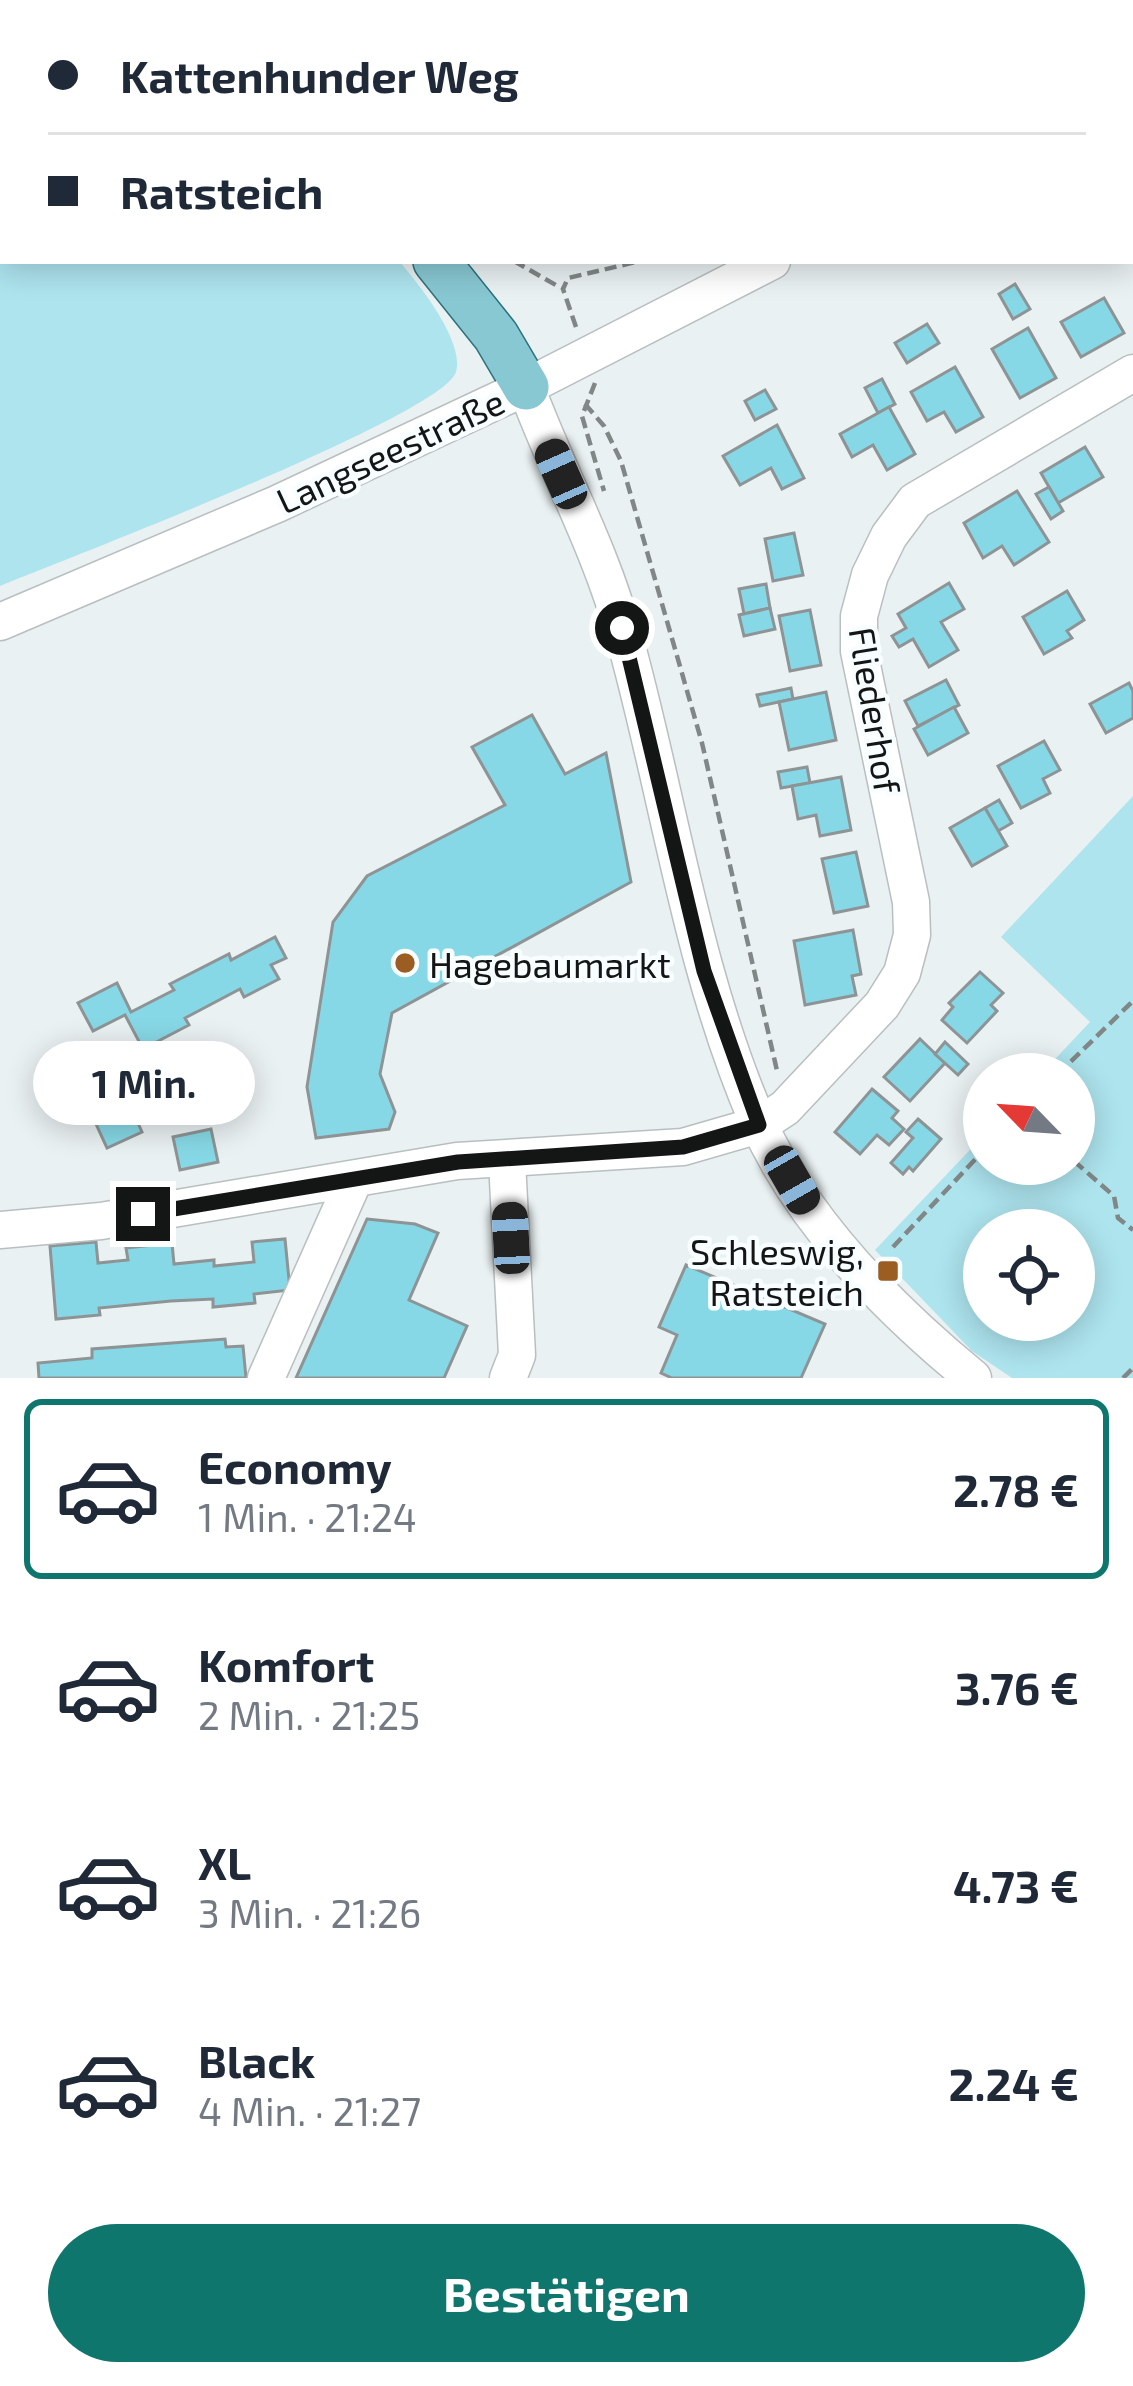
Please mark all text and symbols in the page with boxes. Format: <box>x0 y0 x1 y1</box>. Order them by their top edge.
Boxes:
text: Kattenhunder Weg <box>120 48 519 102</box>
text: Ratsteich <box>120 164 323 218</box>
street label: Langseestraße <box>269 379 511 521</box>
car <box>530 434 592 514</box>
route start <box>595 601 649 655</box>
street label: Fliederhof <box>842 624 911 798</box>
place label: Hagebaumarkt <box>429 942 671 985</box>
marker: Hagebaumarkt <box>392 950 418 976</box>
callout: 1 Min. <box>32 1040 254 1124</box>
north arrow <box>963 1053 1095 1185</box>
map controls <box>963 1053 1095 1341</box>
text: 1 Min. <box>92 1059 196 1106</box>
car <box>758 1140 826 1220</box>
route end <box>116 1187 170 1241</box>
car <box>491 1201 531 1275</box>
button: locate <box>963 1209 1095 1341</box>
place label: Schleswig, Ratsteich <box>690 1229 864 1313</box>
marker: Schleswig, Ratsteich <box>875 1258 901 1284</box>
icon: car <box>54 1435 162 1543</box>
text: Economy <box>198 1439 392 1493</box>
text: 2.78 € <box>953 1462 1079 1516</box>
text: 1 Min. · 21:24 <box>198 1493 417 1540</box>
icon: car <box>54 1633 162 1741</box>
text: Komfort <box>198 1637 374 1691</box>
text: 3.76 € <box>955 1660 1079 1714</box>
text: 2 Min. · 21:25 <box>198 1691 420 1738</box>
icon: car <box>54 1831 162 1939</box>
text: XL <box>198 1835 251 1889</box>
text: 4.73 € <box>953 1858 1079 1912</box>
text: 3 Min. · 21:26 <box>198 1889 421 1936</box>
icon: car <box>54 2029 162 2137</box>
text: Black <box>198 2033 315 2087</box>
text: 2.24 € <box>948 2056 1079 2110</box>
text: 4 Min. · 21:27 <box>198 2087 421 2134</box>
button: Bestätigen <box>48 2224 1085 2362</box>

